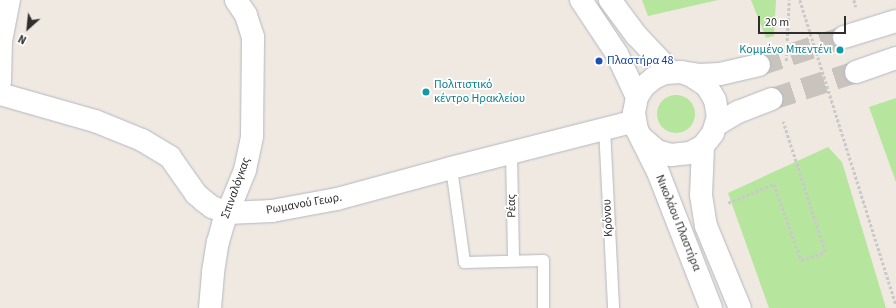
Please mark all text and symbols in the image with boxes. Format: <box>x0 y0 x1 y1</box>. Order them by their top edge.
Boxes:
north arrow <box>8 8 48 48</box>
scale bar <box>760 8 848 34</box>
text: 20 m <box>765 14 789 31</box>
text: N <box>16 31 29 47</box>
place label: Κομμένο Μπεντένι <box>739 43 832 57</box>
marker: Κομμένο Μπεντένι <box>835 45 845 55</box>
place label: Πλαστήρα 48 <box>607 54 674 68</box>
marker: Πλαστήρα 48 <box>594 56 604 66</box>
place label: Πολιτιστικό κέντρο Ηρακλείου <box>434 78 525 106</box>
marker: Πολιτιστικό κέντρο Ηρακλείου <box>421 87 431 97</box>
street label: Σπιναλόγκας <box>218 155 254 221</box>
street label: Νικολάου Πλαστήρα <box>652 173 704 273</box>
street label: Ρωμανού Γεωρ. <box>265 190 343 218</box>
street label: Ρέας <box>505 194 519 218</box>
street label: Κρόνου <box>600 199 616 237</box>

